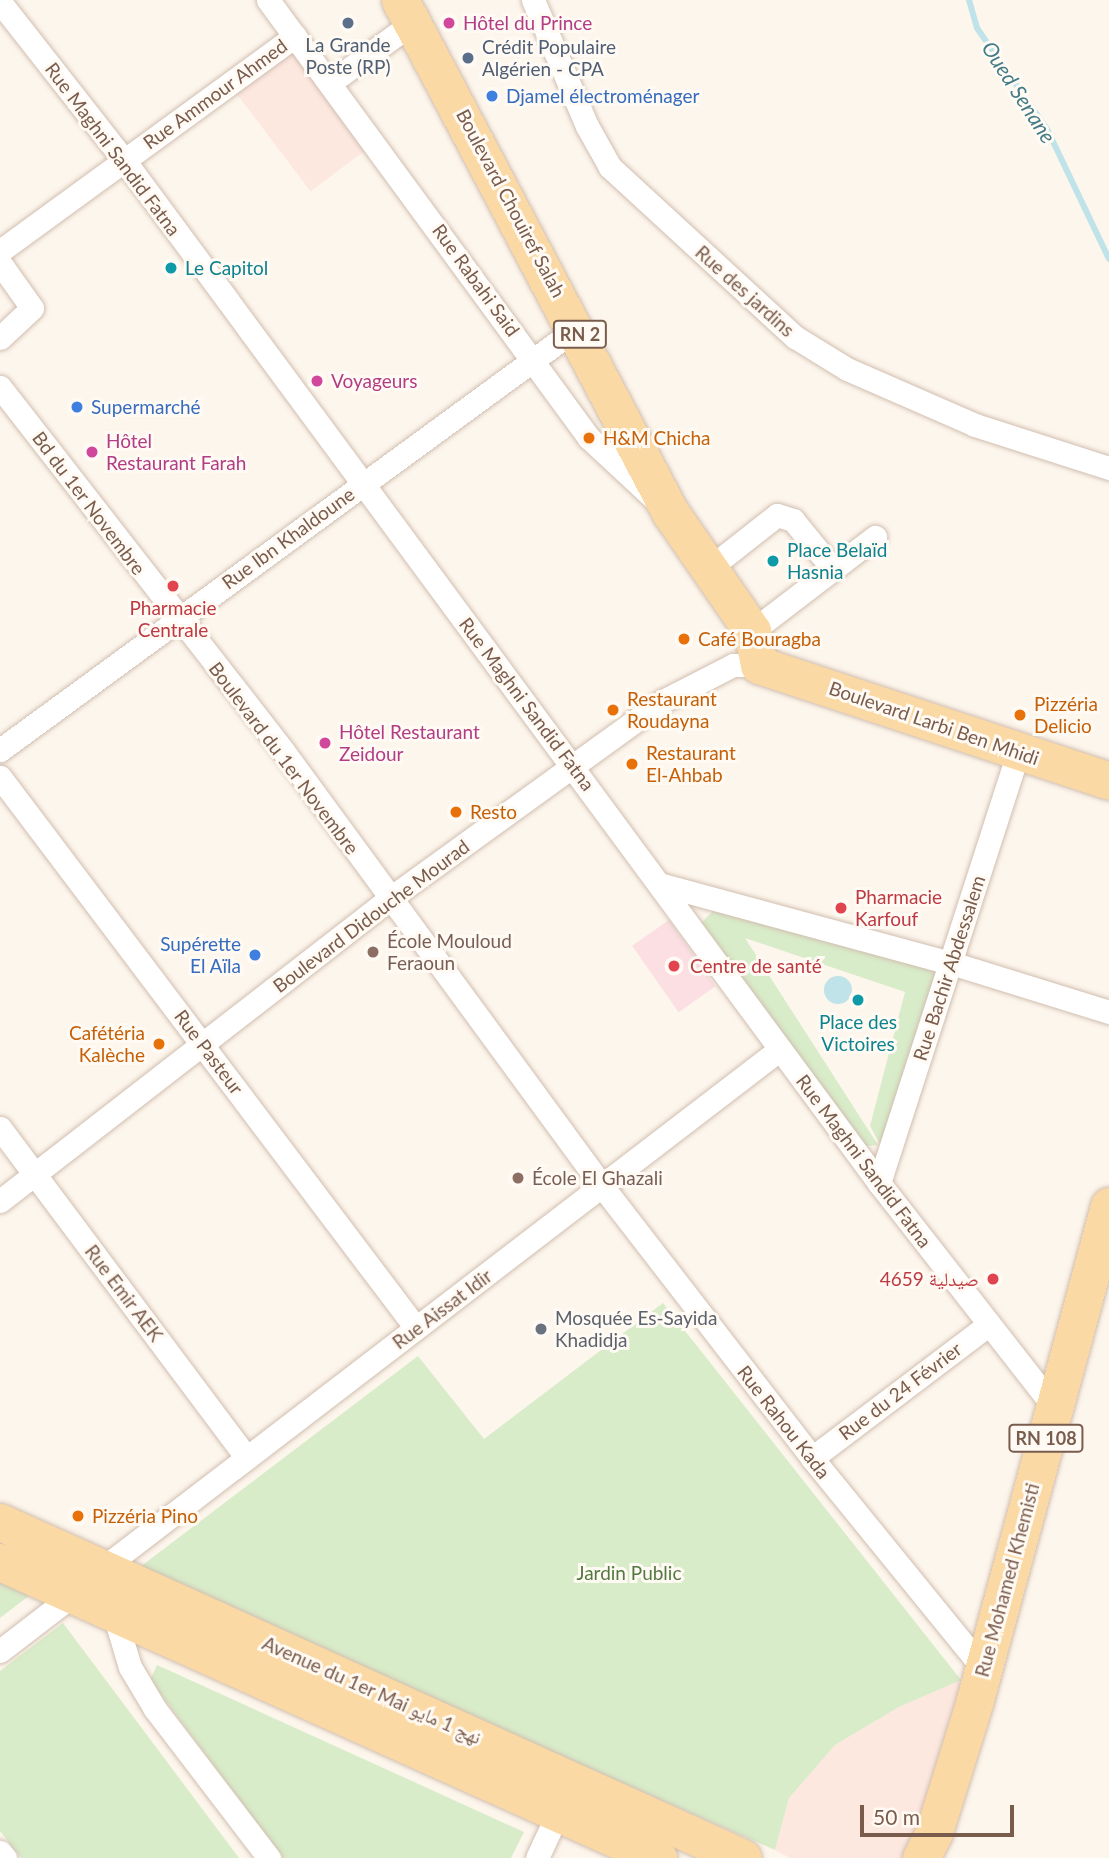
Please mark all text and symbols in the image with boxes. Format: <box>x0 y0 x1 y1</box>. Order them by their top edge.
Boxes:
place label: Hôtel du Prince <box>463 12 592 34</box>
marker: La Grande Poste (RP) <box>340 15 356 31</box>
marker: Hôtel du Prince <box>441 15 457 31</box>
street label: Rue Ammour Ahmed <box>138 34 292 154</box>
place label: La Grande Poste (RP) <box>305 34 391 78</box>
place label: Crédit Populaire Algérien - CPA <box>482 36 616 80</box>
water label: Oued Senane <box>977 36 1061 148</box>
marker: Crédit Populaire Algérien - CPA <box>460 50 476 66</box>
street label: Rue Maghni Sandid Fatna <box>40 58 186 240</box>
place label: Djamel électroménager <box>506 85 699 107</box>
marker: Djamel électroménager <box>484 88 500 104</box>
street label: Boulevard Chouiref Salah <box>452 105 570 301</box>
street label: Rue Rabahi Said <box>428 219 524 341</box>
street label: Rue des jardins <box>691 241 799 341</box>
place label: Le Capitol <box>185 257 268 279</box>
marker: Le Capitol <box>163 260 179 276</box>
road number: RN 2 <box>552 320 608 348</box>
place label: Voyageurs <box>331 370 417 392</box>
marker: Voyageurs <box>309 373 325 389</box>
place label: Supermarché <box>91 396 201 418</box>
marker: Supermarché <box>69 399 85 415</box>
street label: Bd du 1er Novembre <box>28 427 150 579</box>
place label: H&M Chicha <box>603 427 711 449</box>
place label: Hôtel Restaurant Farah <box>106 430 246 474</box>
marker: H&M Chicha <box>581 430 597 446</box>
marker: Hôtel Restaurant Farah <box>84 444 100 460</box>
street label: Rue Ibn Khaldoune <box>217 482 359 594</box>
place label: Place Belaïd Hasnia <box>787 539 887 583</box>
marker: Place Belaïd Hasnia <box>765 553 781 569</box>
marker: Pharmacie Centrale <box>165 578 181 594</box>
place label: Pharmacie Centrale <box>129 597 217 641</box>
street label: Rue Maghni Sandid Fatna <box>454 613 600 795</box>
place label: Café Bouragba <box>698 628 821 650</box>
marker: Café Bouragba <box>676 631 692 647</box>
street label: Boulevard du 1er Novembre <box>204 657 364 859</box>
street label: Boulevard Larbi Ben Mhidi <box>826 676 1042 770</box>
place label: Restaurant Roudayna <box>627 688 717 732</box>
place label: Pizzéria Delicio <box>1034 693 1098 737</box>
marker: Restaurant Roudayna <box>605 702 621 718</box>
marker: Pizzéria Delicio <box>1012 707 1028 723</box>
place label: Hôtel Restaurant Zeidour <box>339 721 480 765</box>
marker: Hôtel Restaurant Zeidour <box>317 735 333 751</box>
place label: Restaurant El-Ahbab <box>646 742 736 786</box>
marker: Restaurant El-Ahbab <box>624 756 640 772</box>
place label: Resto <box>470 801 517 823</box>
marker: Resto <box>448 804 464 820</box>
street label: Boulevard Didouche Mourad <box>268 835 474 997</box>
street label: Rue Bachir Abdessalem <box>908 872 990 1064</box>
place label: Pharmacie Karfouf <box>855 886 942 930</box>
marker: Pharmacie Karfouf <box>833 900 849 916</box>
place label: École Mouloud Feraoun <box>387 930 512 974</box>
place label: Supérette El Aïla <box>160 933 241 977</box>
marker: École Mouloud Feraoun <box>365 944 381 960</box>
marker: Supérette El Aïla <box>247 947 263 963</box>
place label: Centre de santé <box>690 955 822 977</box>
marker: Centre de santé <box>664 956 684 976</box>
marker: Place des Victoires <box>850 992 866 1008</box>
street label: Rue Pasteur <box>170 1005 248 1099</box>
place label: Place des Victoires <box>819 1011 897 1055</box>
place label: Cafétéria Kalèche <box>69 1022 145 1066</box>
marker: Cafétéria Kalèche <box>151 1036 167 1052</box>
street label: Rue Maghni Sandid Fatna <box>791 1070 937 1252</box>
place label: École El Ghazali <box>532 1167 663 1189</box>
marker: École El Ghazali <box>510 1170 526 1186</box>
street label: Rue Emir AEK <box>80 1240 168 1346</box>
street label: Rue Aissat Idir <box>388 1264 496 1354</box>
place label: صيدلية 4659 <box>880 1268 979 1290</box>
marker: صيدلية 4659 <box>985 1271 1001 1287</box>
place label: Mosquée Es-Sayida Khadidja <box>555 1307 717 1351</box>
marker: Mosquée Es-Sayida Khadidja <box>533 1321 549 1337</box>
street label: Rue du 24 Février <box>834 1337 966 1445</box>
street label: Rue Rahou Kada <box>733 1361 835 1483</box>
road number: RN 108 <box>1007 1423 1084 1452</box>
street label: Rue Mohamed Khemisti <box>970 1481 1044 1679</box>
place label: Pizzéria Pino <box>92 1505 198 1527</box>
marker: Pizzéria Pino <box>70 1508 86 1524</box>
park label: Jardin Public <box>577 1562 681 1584</box>
street label: Avenue du 1er Mai نهج 1 مايو <box>259 1631 485 1749</box>
scale bar <box>864 1792 1018 1836</box>
text: 50 m <box>873 1804 920 1829</box>

